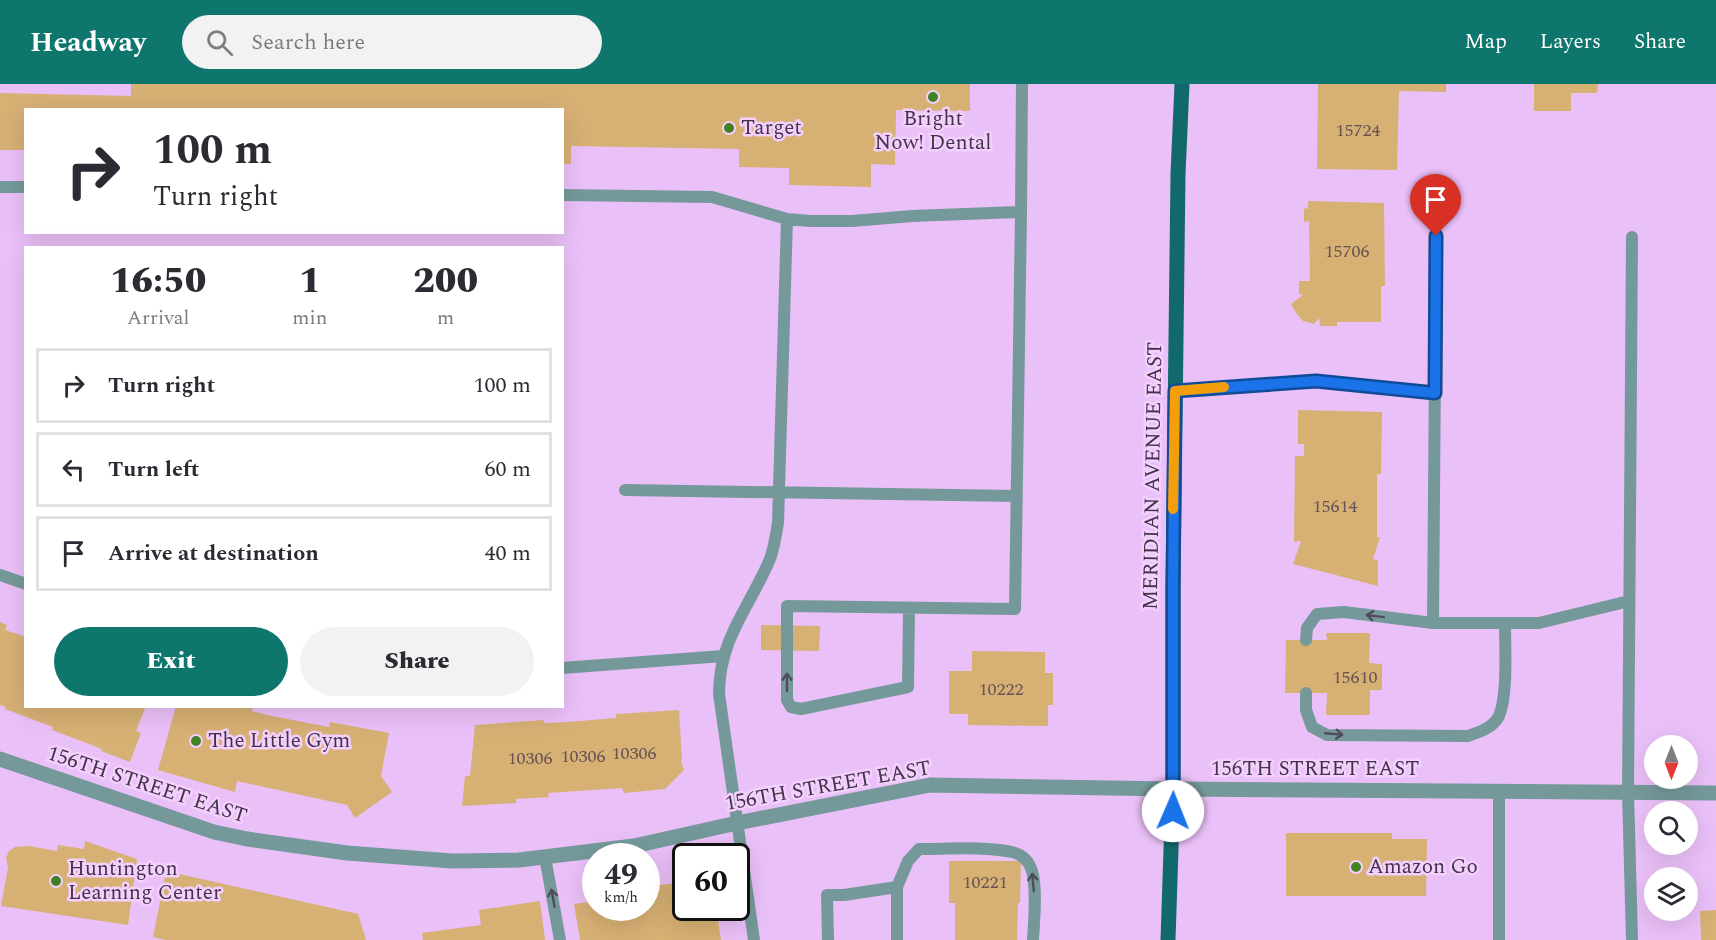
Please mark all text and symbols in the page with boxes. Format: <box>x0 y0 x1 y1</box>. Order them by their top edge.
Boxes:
search box <box>182 15 602 69</box>
text: Headway <box>30 21 146 64</box>
icon: search <box>203 26 236 59</box>
text: Search here <box>251 26 365 59</box>
text: Map <box>1465 26 1507 58</box>
text: Layers <box>1540 26 1601 58</box>
text: Share <box>1634 26 1686 58</box>
marker: Bright Now! Dental <box>926 90 940 104</box>
place label: Bright Now! Dental <box>875 103 991 159</box>
place label: Target <box>741 112 802 144</box>
house number: 15724 <box>1336 117 1381 144</box>
text: 100 m <box>153 119 272 182</box>
marker: Target <box>722 121 736 135</box>
icon: right <box>54 132 132 210</box>
pin <box>1410 174 1461 236</box>
text: Turn right <box>153 176 278 218</box>
icon: arrive <box>1419 183 1452 216</box>
house number: 15706 <box>1325 238 1370 265</box>
text: 16:50 <box>110 254 206 309</box>
text: 1 <box>299 254 321 309</box>
text: 200 <box>413 254 478 309</box>
text: Arrival <box>127 303 189 333</box>
text: min <box>292 303 327 333</box>
text: m <box>437 303 454 333</box>
street label: MERIDIAN AVENUE EAST <box>1135 341 1171 611</box>
icon: right <box>57 369 90 402</box>
text: Turn right <box>108 369 215 402</box>
text: 100 m <box>474 369 531 402</box>
icon: left <box>57 453 90 486</box>
text: Turn left <box>108 453 200 486</box>
text: 60 m <box>485 453 531 486</box>
house number: 15614 <box>1313 493 1358 520</box>
icon: arrive <box>57 537 90 570</box>
text: Arrive at destination <box>108 537 319 570</box>
text: 40 m <box>485 537 531 570</box>
one-way arrow <box>1365 610 1385 621</box>
button: Exit <box>54 627 288 696</box>
button: Share <box>300 627 534 696</box>
house number: 15610 <box>1333 664 1378 691</box>
one-way arrow <box>781 673 793 693</box>
house number: 10222 <box>979 676 1024 703</box>
place label: The Little Gym <box>208 725 350 757</box>
one-way arrow <box>1324 729 1344 740</box>
marker: The Little Gym <box>189 734 203 748</box>
north arrow <box>1644 735 1698 789</box>
map controls <box>1644 735 1698 921</box>
street label: 156TH STREET EAST <box>43 738 251 832</box>
house number: 10306 <box>612 740 657 767</box>
house number: 10306 <box>561 743 606 770</box>
house number: 10306 <box>508 745 553 772</box>
street label: 156TH STREET EAST <box>722 752 934 820</box>
street label: 156TH STREET EAST <box>1211 753 1419 785</box>
position arrow <box>1141 779 1205 843</box>
button: search <box>1644 801 1698 855</box>
speed limit sign: 60 <box>672 843 750 921</box>
place label: Amazon Go <box>1368 851 1478 883</box>
text: 49 <box>604 852 638 898</box>
place label: Huntington Learning Center <box>68 853 221 909</box>
marker: Amazon Go <box>1349 860 1363 874</box>
button: layers <box>1644 867 1698 921</box>
house number: 10221 <box>963 869 1008 896</box>
one-way arrow <box>1027 872 1038 892</box>
marker: Huntington Learning Center <box>49 874 63 888</box>
text: km/h <box>604 886 638 909</box>
one-way arrow <box>547 889 558 909</box>

